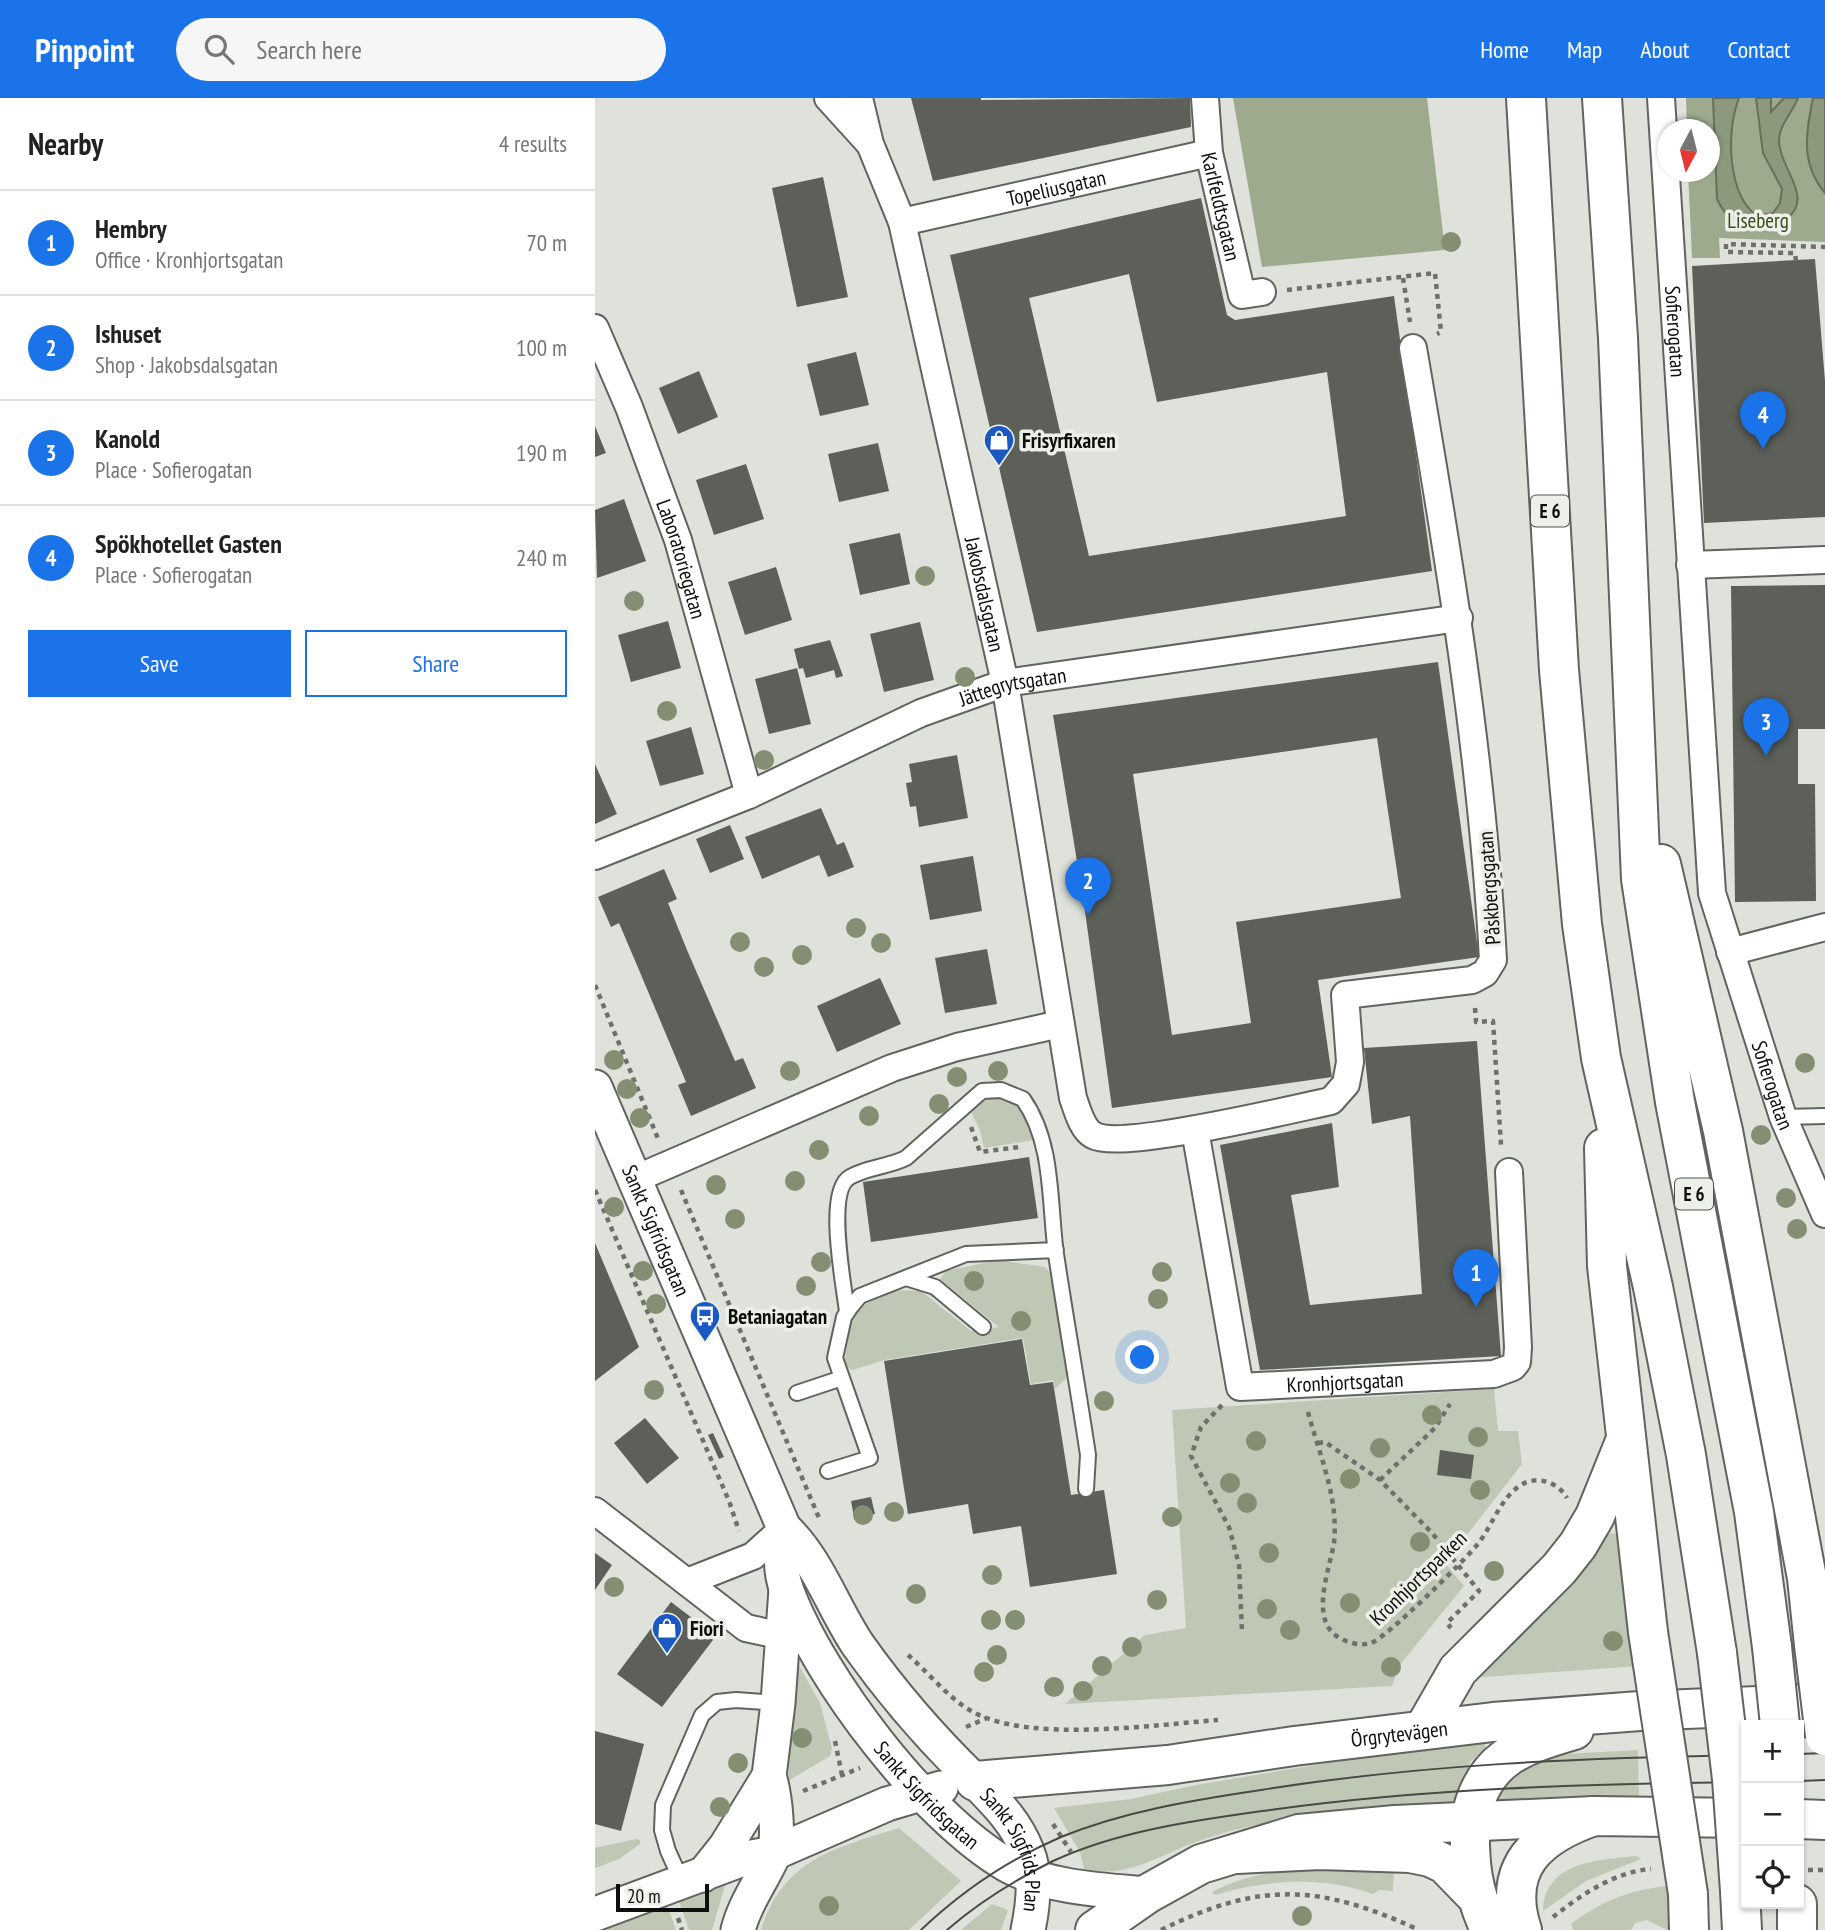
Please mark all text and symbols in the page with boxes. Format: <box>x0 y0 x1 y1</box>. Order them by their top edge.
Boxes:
search box <box>176 18 666 81</box>
text: Pinpoint <box>35 28 134 71</box>
icon: search <box>200 30 238 68</box>
text: Search here <box>256 33 362 66</box>
text: Home <box>1480 34 1529 65</box>
text: Map <box>1567 34 1602 65</box>
text: About <box>1640 34 1689 65</box>
text: Contact <box>1727 34 1790 65</box>
north arrow <box>1657 119 1720 182</box>
text: Nearby <box>28 124 103 163</box>
text: 4 results <box>499 129 567 158</box>
street label: Karlfeldtsgatan <box>1196 149 1247 263</box>
street label: Topeliusgatan <box>1004 163 1108 212</box>
park label: Liseberg <box>1727 207 1789 234</box>
text: Hembry <box>95 212 167 245</box>
text: 1 <box>46 228 57 257</box>
text: 70 m <box>526 228 567 257</box>
text: Office · Kronhjortsgatan <box>95 245 283 274</box>
street label: Sofierogatan <box>1660 285 1692 378</box>
text: Ishuset <box>95 317 161 350</box>
text: 2 <box>46 333 57 362</box>
text: 100 m <box>516 333 567 362</box>
text: Shop · Jakobsdalsgatan <box>95 350 278 379</box>
pin: 4 <box>1740 391 1786 449</box>
text: Kanold <box>95 422 160 455</box>
shop icon: Frisyrfixaren <box>982 423 1016 467</box>
place label: Frisyrfixaren <box>1022 427 1116 454</box>
text: 3 <box>46 438 57 467</box>
text: 190 m <box>516 438 567 467</box>
text: Place · Sofierogatan <box>95 455 252 484</box>
street label: Laboratoriegatan <box>651 495 713 622</box>
road number: E 6 <box>1531 496 1569 526</box>
text: Spökhotellet Gasten <box>95 527 282 560</box>
street label: Jakobsdalsgatan <box>959 533 1011 654</box>
text: 4 <box>46 543 57 572</box>
text: 240 m <box>516 543 567 572</box>
text: Place · Sofierogatan <box>95 560 252 589</box>
button: Save <box>28 630 291 697</box>
button: Share <box>305 630 567 697</box>
street label: Jättegrytsgatan <box>954 661 1068 712</box>
pin: 3 <box>1743 698 1789 756</box>
street label: Påskbergsgatan <box>1472 830 1506 946</box>
pin: 2 <box>1065 857 1111 915</box>
street label: Sofierogatan <box>1746 1037 1800 1134</box>
street label: Sankt Sigfridsgatan <box>616 1160 697 1300</box>
road number: E 6 <box>1675 1178 1713 1210</box>
pin: 1 <box>1453 1249 1499 1307</box>
bus stop icon: Betaniagatan <box>688 1299 722 1343</box>
place label: Betaniagatan <box>728 1303 827 1330</box>
your location <box>1125 1340 1159 1374</box>
street label: Kronhjortsgatan <box>1286 1365 1404 1398</box>
street label: Kronhjortsparken <box>1364 1525 1472 1631</box>
shop icon: Fiori <box>650 1611 684 1655</box>
place label: Fiori <box>690 1615 724 1642</box>
street label: Örgrytevägen <box>1349 1714 1449 1753</box>
map controls <box>1741 1720 1804 1909</box>
button: + <box>1741 1720 1804 1783</box>
street label: Sankt Sigfridsgatan <box>868 1735 985 1855</box>
street label: Sankt Sigfrids Plan <box>975 1781 1047 1914</box>
button: − <box>1741 1783 1804 1846</box>
button: locate <box>1741 1846 1804 1909</box>
scale bar <box>616 1881 709 1913</box>
text: 20 m <box>627 1884 661 1908</box>

